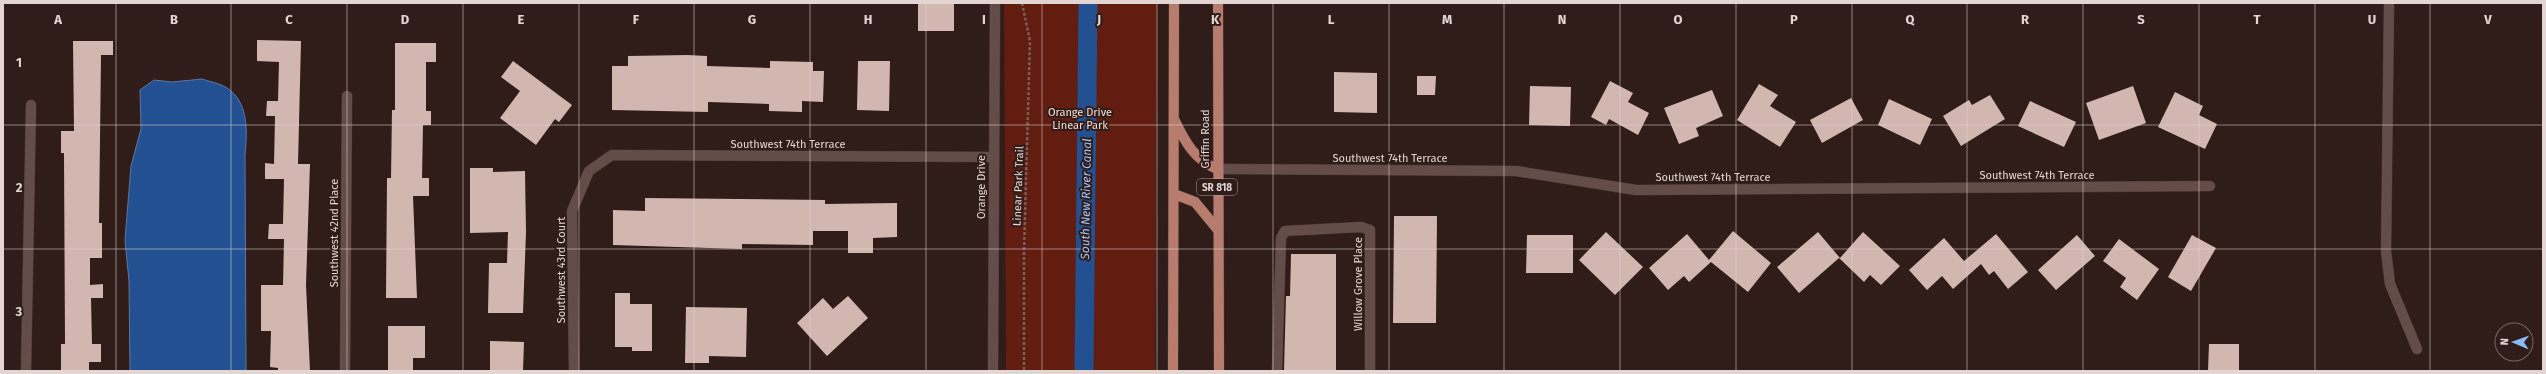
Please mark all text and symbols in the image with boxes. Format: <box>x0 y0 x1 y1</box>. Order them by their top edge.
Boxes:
text: A <box>53 12 62 27</box>
text: B <box>170 12 178 27</box>
text: C <box>285 12 293 27</box>
text: D <box>401 12 410 27</box>
text: E <box>518 12 525 27</box>
text: F <box>633 12 640 27</box>
text: G <box>748 12 756 27</box>
text: H <box>864 12 872 27</box>
text: I <box>982 12 986 27</box>
text: J <box>1096 12 1101 27</box>
text: K <box>1211 12 1220 27</box>
text: L <box>1328 12 1335 27</box>
text: M <box>1442 12 1452 27</box>
text: N <box>1558 12 1566 27</box>
text: O <box>1674 12 1683 27</box>
text: P <box>1790 12 1798 27</box>
text: Q <box>1906 12 1916 27</box>
text: R <box>2021 12 2030 27</box>
text: S <box>2137 12 2145 27</box>
text: T <box>2253 12 2261 27</box>
text: U <box>2368 12 2376 27</box>
text: V <box>2483 12 2492 27</box>
text: 1 <box>16 55 22 70</box>
park label: Orange Drive Linear Park <box>1048 106 1112 132</box>
street label: Griffin Road <box>1199 109 1212 169</box>
street label: Southwest 74th Terrace <box>731 138 845 151</box>
water label: South New River Canal <box>1078 138 1094 261</box>
street label: Linear Park Trail <box>1011 146 1026 226</box>
street label: Southwest 74th Terrace <box>1333 152 1447 165</box>
street label: Orange Drive <box>975 155 988 219</box>
street label: Southwest 74th Terrace <box>1980 169 2094 182</box>
street label: Southwest 74th Terrace <box>1656 171 1770 184</box>
street label: Southwest 42nd Place <box>328 179 341 287</box>
road number: SR 818 <box>1197 179 1237 195</box>
text: 2 <box>16 180 23 195</box>
street label: Southwest 43rd Court <box>555 217 568 323</box>
street label: Willow Grove Place <box>1352 237 1365 331</box>
text: 3 <box>15 304 23 319</box>
north arrow <box>2494 322 2534 362</box>
text: N <box>2498 338 2511 346</box>

